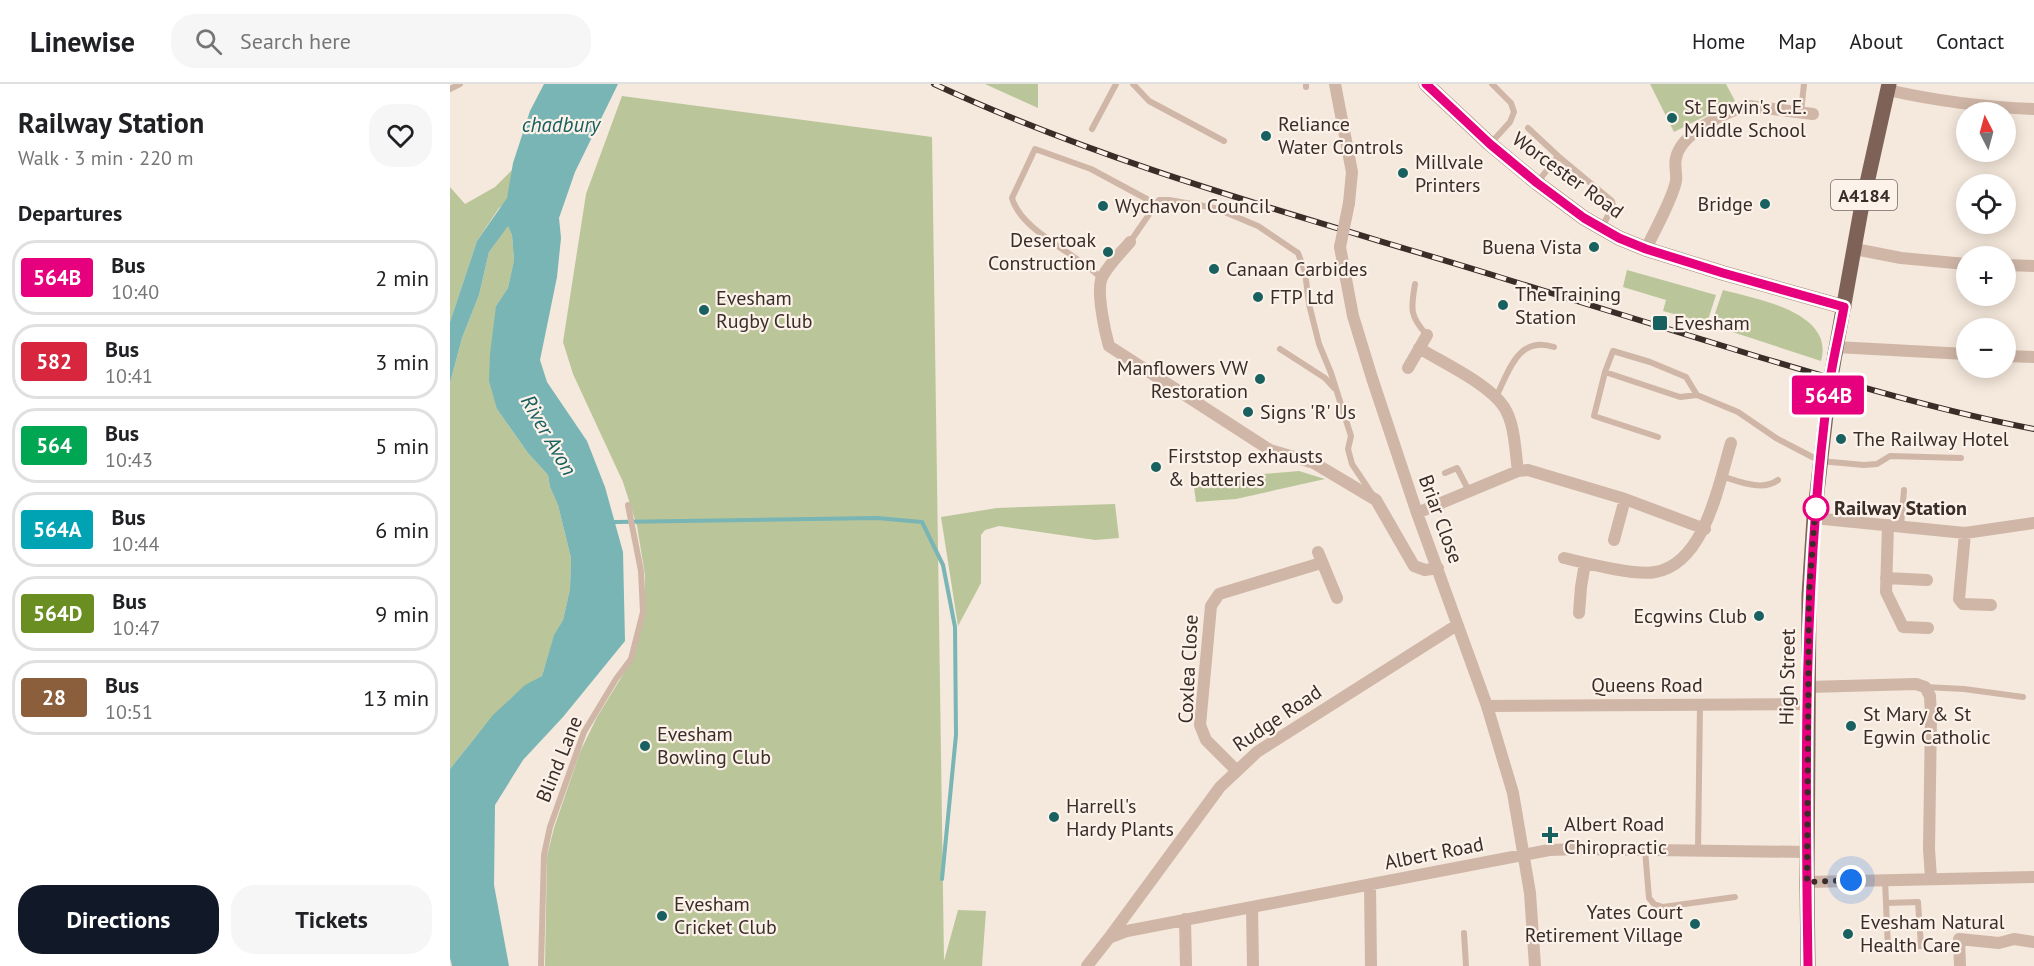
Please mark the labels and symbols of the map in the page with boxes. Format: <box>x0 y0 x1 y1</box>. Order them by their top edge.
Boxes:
place label: St Egwin's C.E. Middle School <box>1684 94 1807 143</box>
north arrow <box>1956 102 2016 162</box>
water label: chadbury <box>522 111 602 138</box>
place label: Reliance Water Controls <box>1278 111 1403 160</box>
marker: St Egwin's C.E. Middle School <box>1665 111 1679 125</box>
street label: Worcester Road <box>1507 126 1629 224</box>
marker: Reliance Water Controls <box>1259 129 1273 143</box>
place label: Millvale Printers <box>1415 149 1483 198</box>
marker: Millvale Printers <box>1396 166 1410 180</box>
road number: A4184 <box>1831 180 1897 210</box>
place label: Bridge <box>1698 191 1753 217</box>
place label: Wychavon Council <box>1115 193 1270 219</box>
marker: Bridge <box>1758 197 1772 211</box>
marker: Wychavon Council <box>1096 199 1110 213</box>
place label: Desertoak Construction <box>988 227 1096 276</box>
place label: Buena Vista <box>1482 234 1582 260</box>
marker: Buena Vista <box>1587 240 1601 254</box>
marker: Desertoak Construction <box>1101 245 1115 259</box>
place label: Canaan Carbides <box>1226 256 1367 282</box>
marker: Canaan Carbides <box>1207 262 1221 276</box>
place label: The Training Station <box>1515 281 1621 330</box>
place label: FTP Ltd <box>1270 284 1334 310</box>
place label: Evesham Rugby Club <box>716 285 813 334</box>
marker: FTP Ltd <box>1251 290 1265 304</box>
marker: The Training Station <box>1496 298 1510 312</box>
marker: Evesham Rugby Club <box>697 303 711 317</box>
place label: Evesham <box>1674 310 1750 336</box>
marker: Evesham <box>1651 314 1669 332</box>
place label: Manflowers VW Restoration <box>1117 355 1248 404</box>
marker: Manflowers VW Restoration <box>1253 372 1267 386</box>
line badge: 564B <box>1786 376 1870 414</box>
water label: River Avon <box>515 390 583 480</box>
place label: Signs 'R' Us <box>1260 399 1356 425</box>
marker: Signs 'R' Us <box>1241 405 1255 419</box>
place label: The Railway Hotel <box>1853 426 2009 452</box>
marker: The Railway Hotel <box>1834 432 1848 446</box>
place label: Firststop exhausts & batteries <box>1168 443 1323 492</box>
marker: Firststop exhausts & batteries <box>1149 460 1163 474</box>
street label: Briar Close <box>1413 471 1469 567</box>
marker: Railway Station <box>1803 495 1829 521</box>
place label: Railway Station <box>1834 495 1967 521</box>
place label: Ecgwins Club <box>1633 603 1747 629</box>
marker: Ecgwins Club <box>1752 609 1766 623</box>
street label: Coxlea Close <box>1172 614 1204 724</box>
street label: High Street <box>1773 628 1801 726</box>
street label: Queens Road <box>1591 672 1703 698</box>
street label: Rudge Road <box>1228 679 1326 757</box>
place label: St Mary & St Egwin Catholic <box>1863 701 1990 750</box>
street label: Blind Lane <box>530 712 588 806</box>
marker: St Mary & St Egwin Catholic <box>1844 719 1858 733</box>
place label: Evesham Bowling Club <box>657 721 771 770</box>
marker: Evesham Bowling Club <box>638 739 652 753</box>
place label: Harrell's Hardy Plants <box>1066 793 1174 842</box>
marker: Harrell's Hardy Plants <box>1047 810 1061 824</box>
place label: Albert Road Chiropractic <box>1564 811 1667 860</box>
marker: Albert Road Chiropractic <box>1541 826 1559 844</box>
street label: Albert Road <box>1382 831 1486 875</box>
your location <box>1836 865 1866 895</box>
place label: Evesham Cricket Club <box>674 891 777 940</box>
place label: Yates Court Retirement Village <box>1525 899 1683 948</box>
marker: Evesham Cricket Club <box>655 909 669 923</box>
place label: Evesham Natural Health Care <box>1860 909 2005 958</box>
marker: Yates Court Retirement Village <box>1688 917 1702 931</box>
marker: Evesham Natural Health Care <box>1841 927 1855 941</box>

